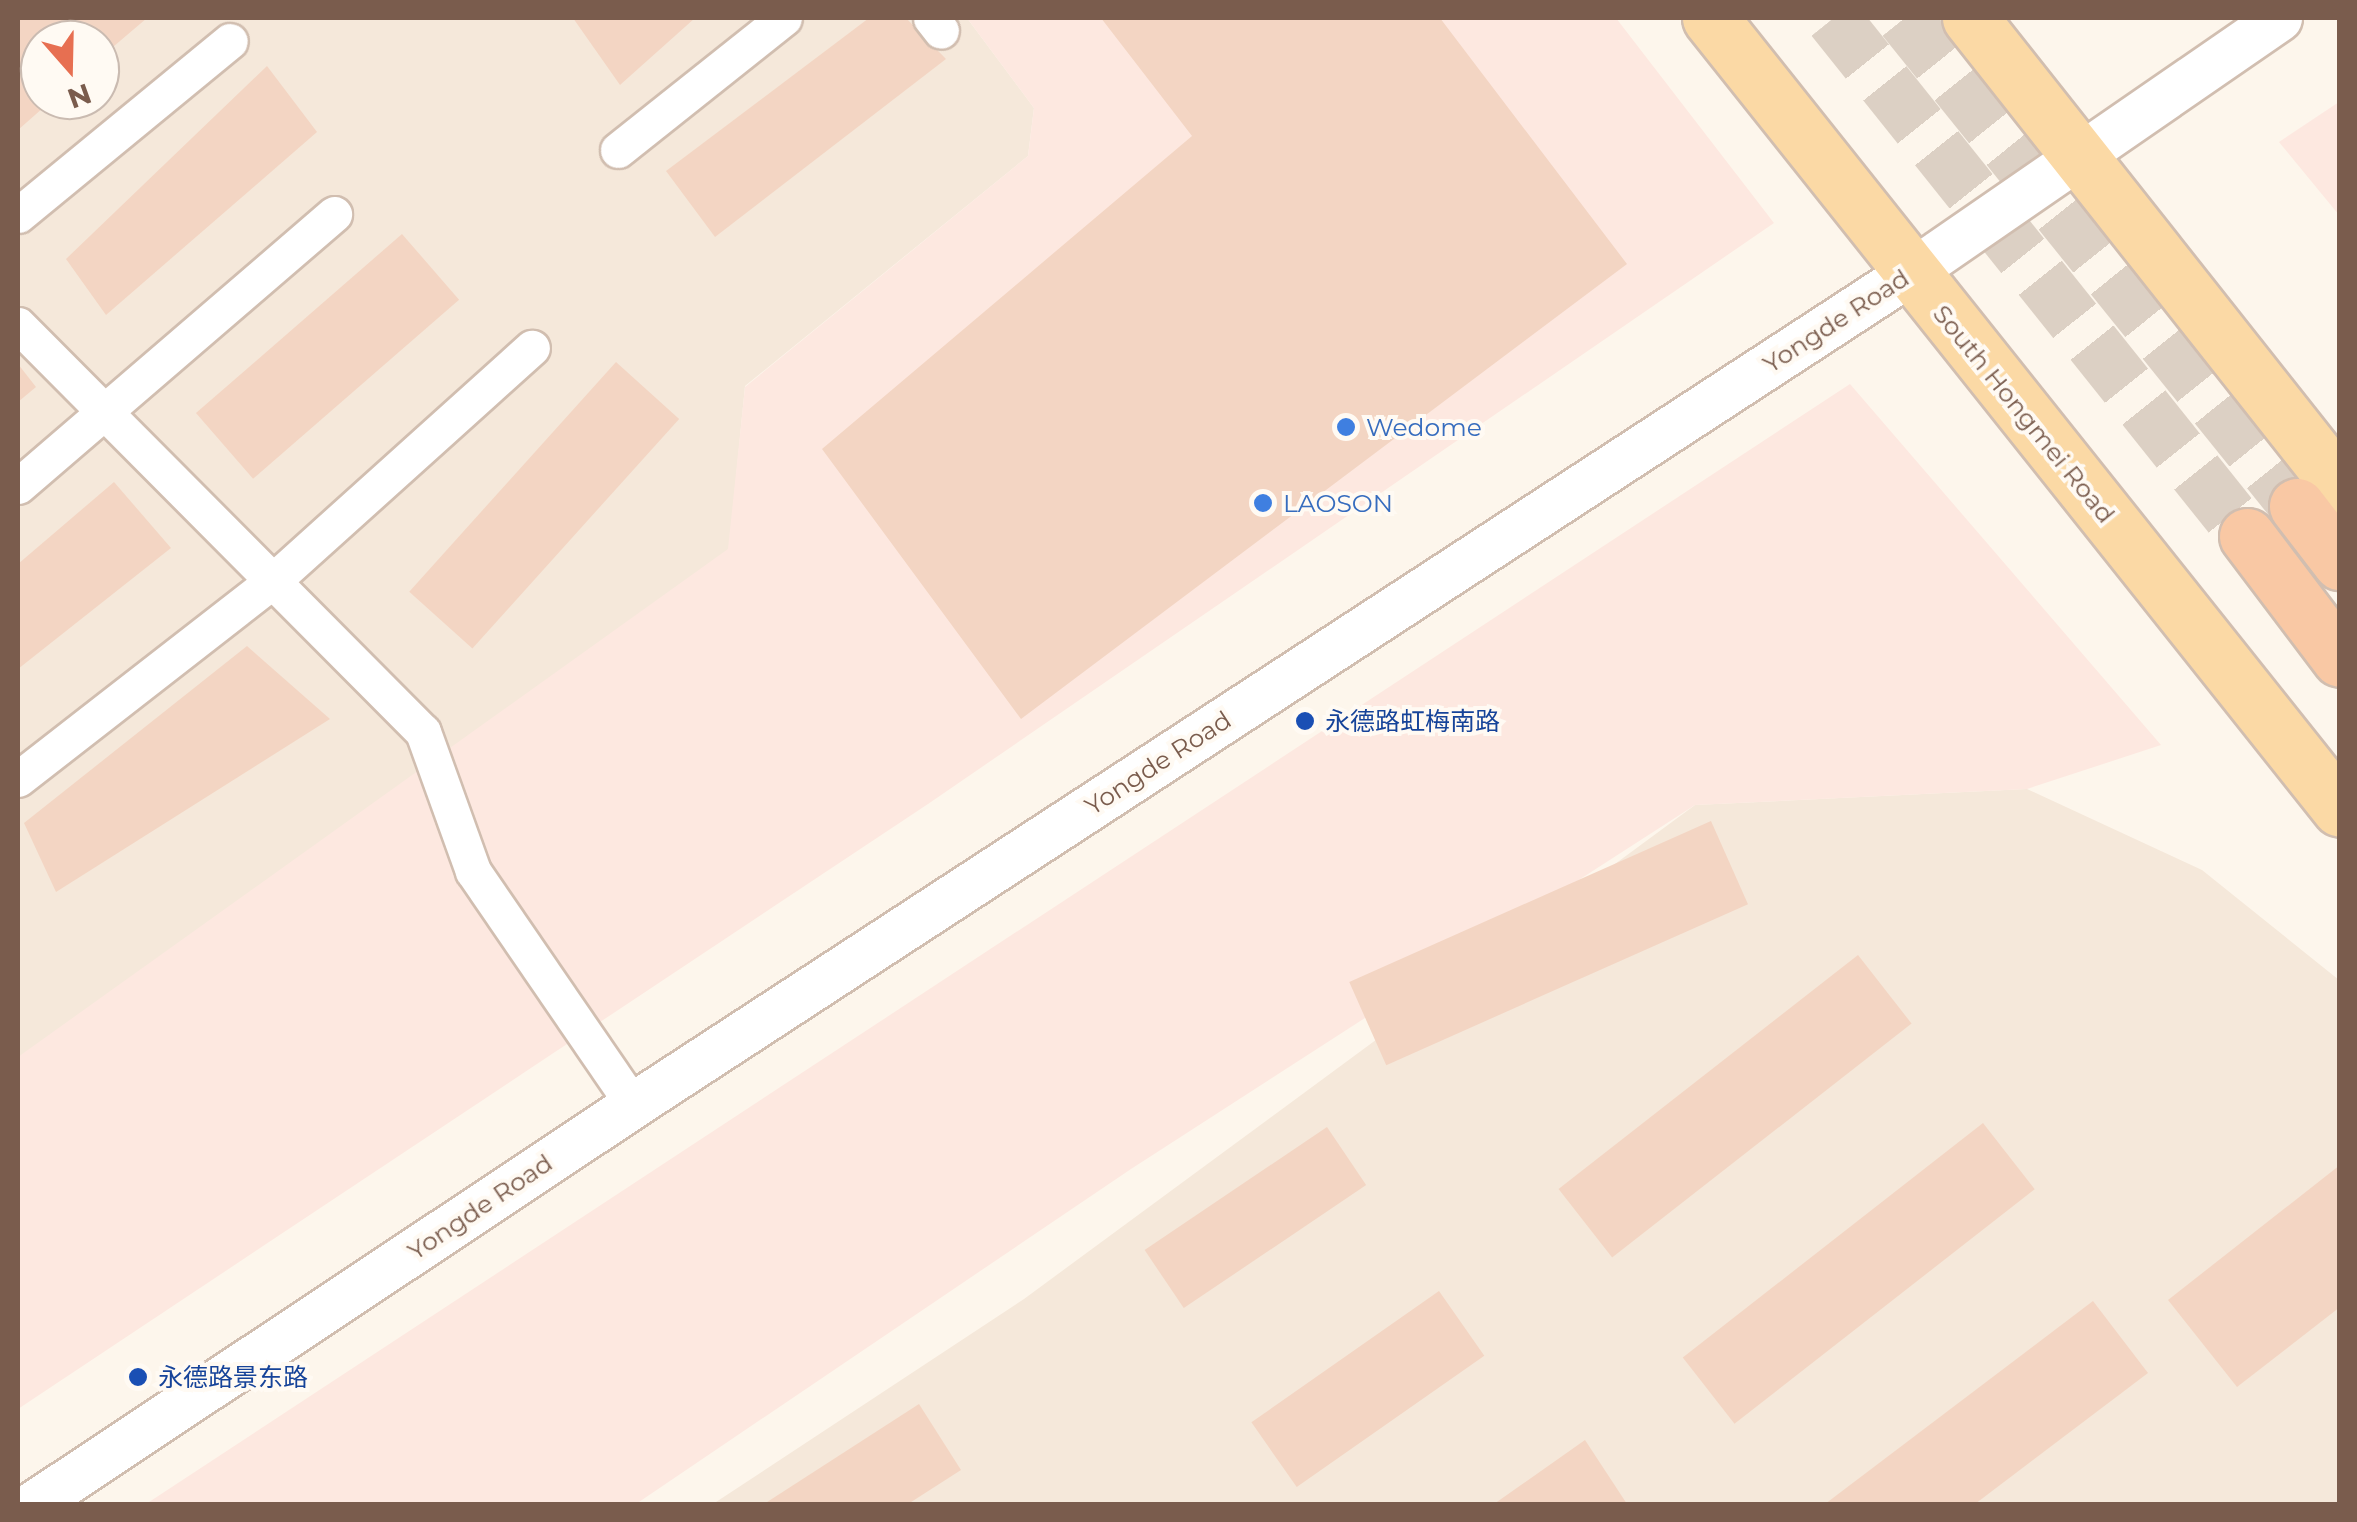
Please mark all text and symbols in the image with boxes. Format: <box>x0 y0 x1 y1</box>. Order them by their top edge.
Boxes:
north arrow <box>20 20 120 120</box>
text: N <box>63 76 96 116</box>
street label: Yongde Road <box>1757 263 1915 379</box>
street label: South Hongmei Road <box>1927 299 2121 529</box>
place label: Wedome <box>1366 412 1482 442</box>
marker: Wedome <box>1335 416 1357 438</box>
place label: LAOSON <box>1283 488 1393 518</box>
marker: LAOSON <box>1252 492 1274 514</box>
street label: Yongde Road <box>1079 705 1237 821</box>
place label: 永德路虹梅南路 <box>1325 706 1500 736</box>
marker: 永德路虹梅南路 <box>1294 710 1316 732</box>
street label: Yongde Road <box>402 1148 558 1266</box>
place label: 永德路景东路 <box>158 1362 308 1392</box>
marker: 永德路景东路 <box>127 1366 149 1388</box>

